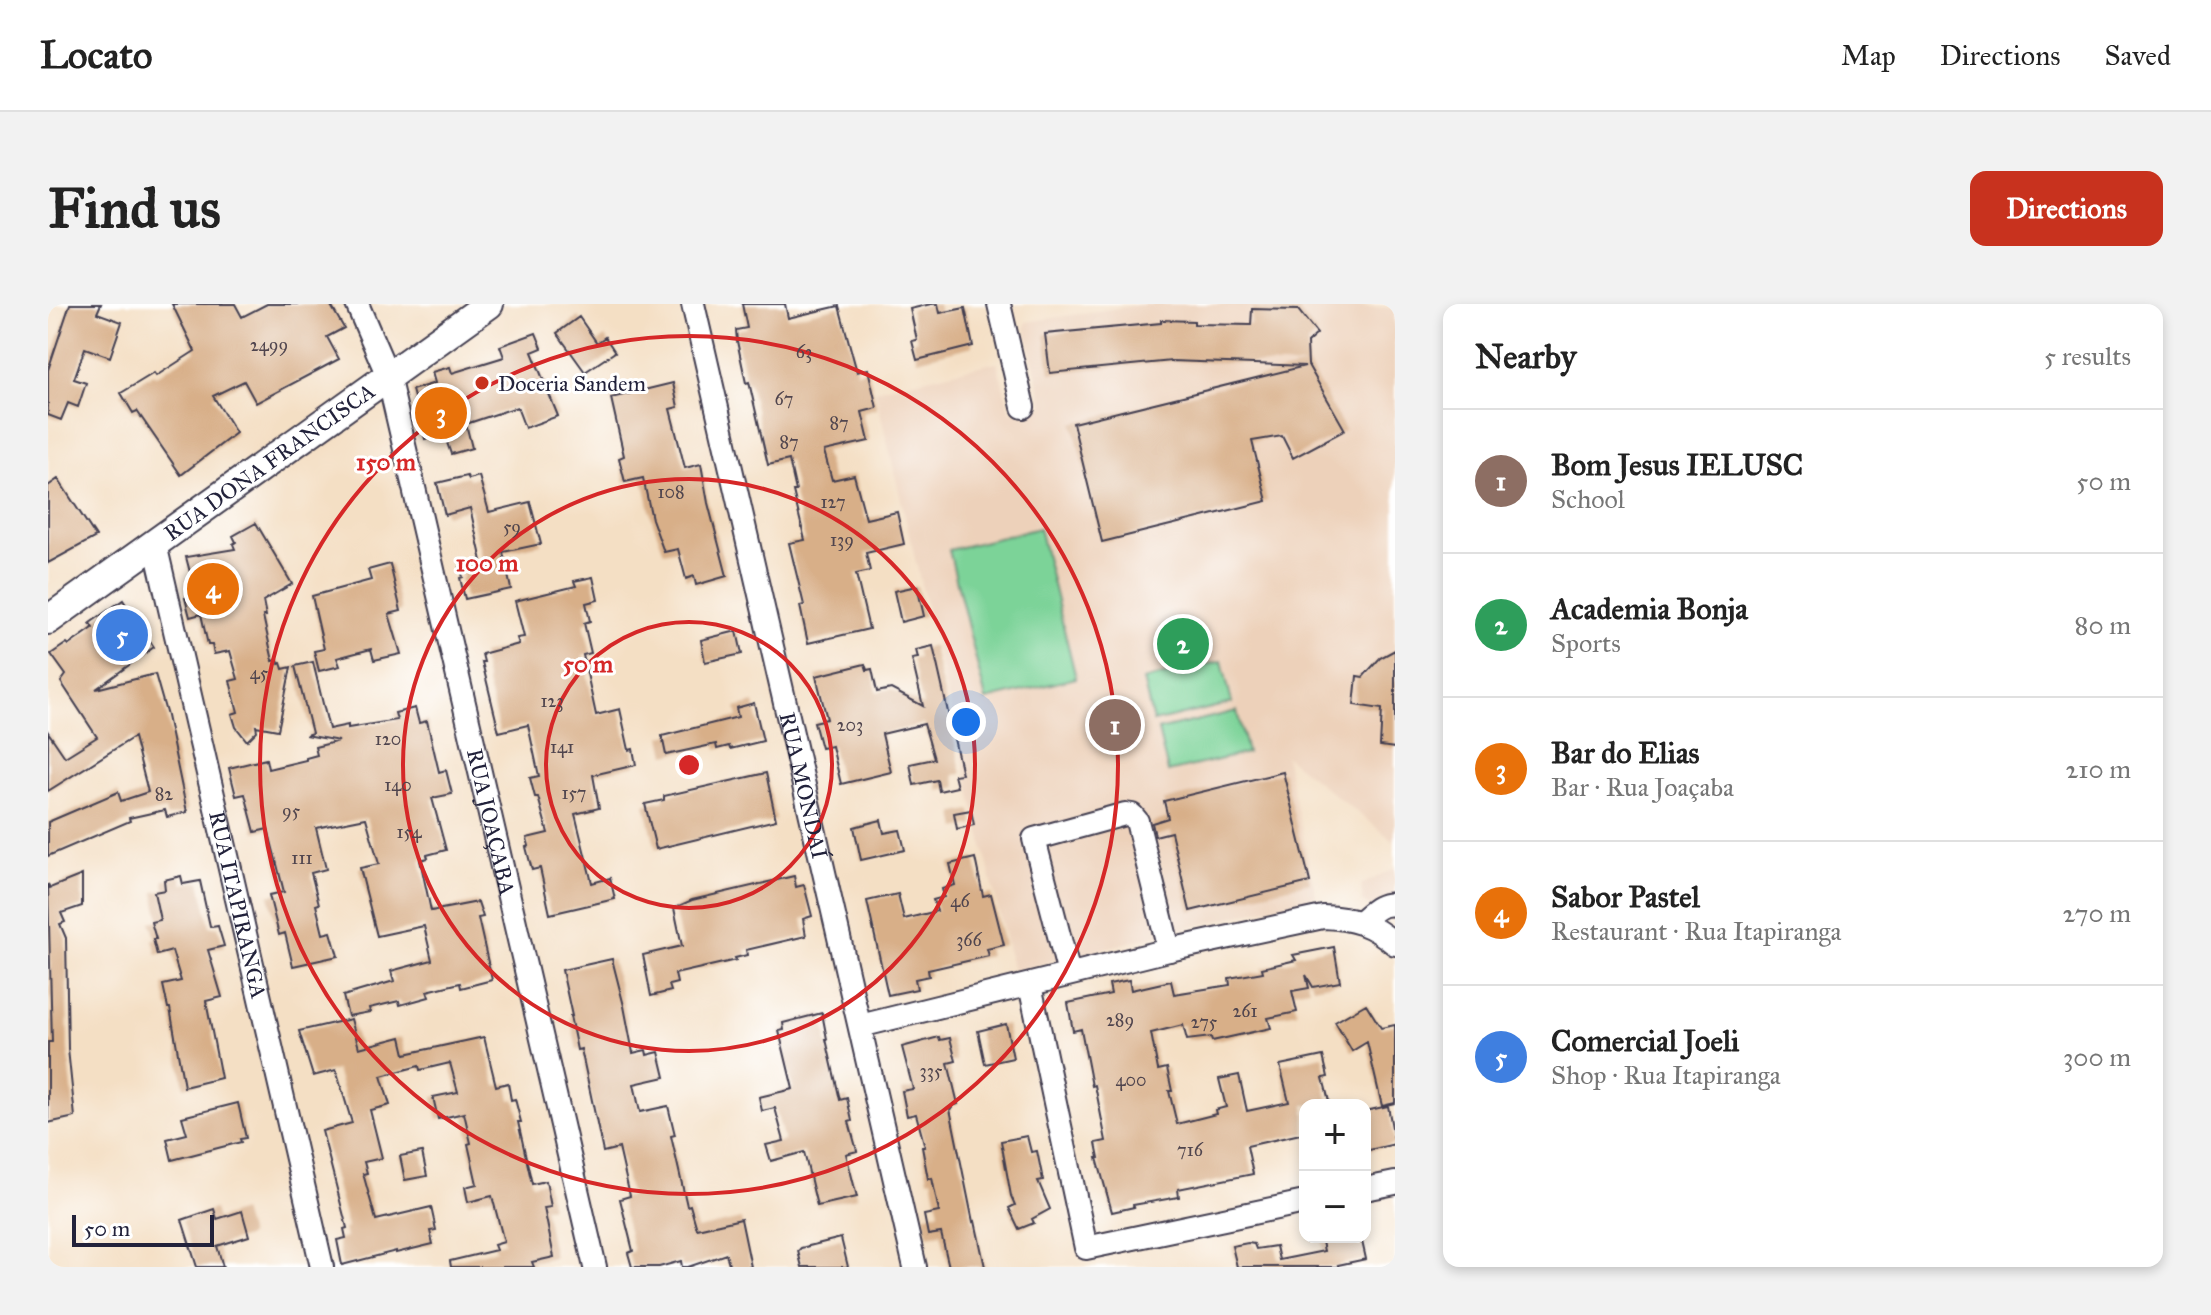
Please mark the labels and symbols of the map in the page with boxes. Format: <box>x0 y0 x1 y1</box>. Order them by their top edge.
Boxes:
house number: 2499 <box>250 334 288 356</box>
house number: 63 <box>796 341 812 363</box>
place label: Doceria Sandem <box>498 370 646 397</box>
marker: Doceria Sandem <box>473 374 491 392</box>
street label: RUA DONA FRANCISCA <box>158 377 380 546</box>
pin: 3 <box>415 383 467 443</box>
house number: 67 <box>775 388 793 410</box>
house number: 87 <box>829 412 849 434</box>
house number: 87 <box>779 431 799 453</box>
text: 150 m <box>356 447 417 477</box>
house number: 108 <box>657 481 685 503</box>
house number: 127 <box>820 491 846 513</box>
house number: 59 <box>503 516 521 538</box>
house number: 139 <box>830 529 854 551</box>
text: 100 m <box>456 548 519 578</box>
pin: 4 <box>187 559 239 619</box>
pin: 5 <box>96 605 148 665</box>
pin: 2 <box>1157 614 1209 674</box>
text: 50 m <box>563 649 614 679</box>
house number: 45 <box>250 662 269 684</box>
house number: 123 <box>540 690 564 712</box>
pin: 1 <box>1089 695 1141 755</box>
your location <box>946 702 986 742</box>
street label: RUA MONDAÍ <box>774 709 834 862</box>
house number: 203 <box>837 714 863 736</box>
house number: 120 <box>375 728 401 750</box>
house number: 141 <box>550 736 574 758</box>
street label: RUA JOAÇABA <box>461 746 522 898</box>
centre of rings <box>675 751 703 779</box>
house number: 140 <box>384 774 412 796</box>
house number: 157 <box>562 782 586 804</box>
house number: 82 <box>155 783 173 805</box>
house number: 95 <box>282 800 301 822</box>
street label: RUA ITAPIRANGA <box>204 808 273 1001</box>
house number: 154 <box>397 821 422 843</box>
house number: 111 <box>291 847 313 869</box>
house number: 46 <box>950 890 970 912</box>
house number: 366 <box>956 929 983 951</box>
house number: 261 <box>1232 1000 1258 1022</box>
house number: 289 <box>1106 1009 1134 1031</box>
house number: 275 <box>1191 1011 1218 1033</box>
house number: 335 <box>920 1060 943 1082</box>
house number: 400 <box>1116 1069 1146 1091</box>
house number: 716 <box>1177 1139 1204 1161</box>
scale bar <box>72 1211 214 1247</box>

